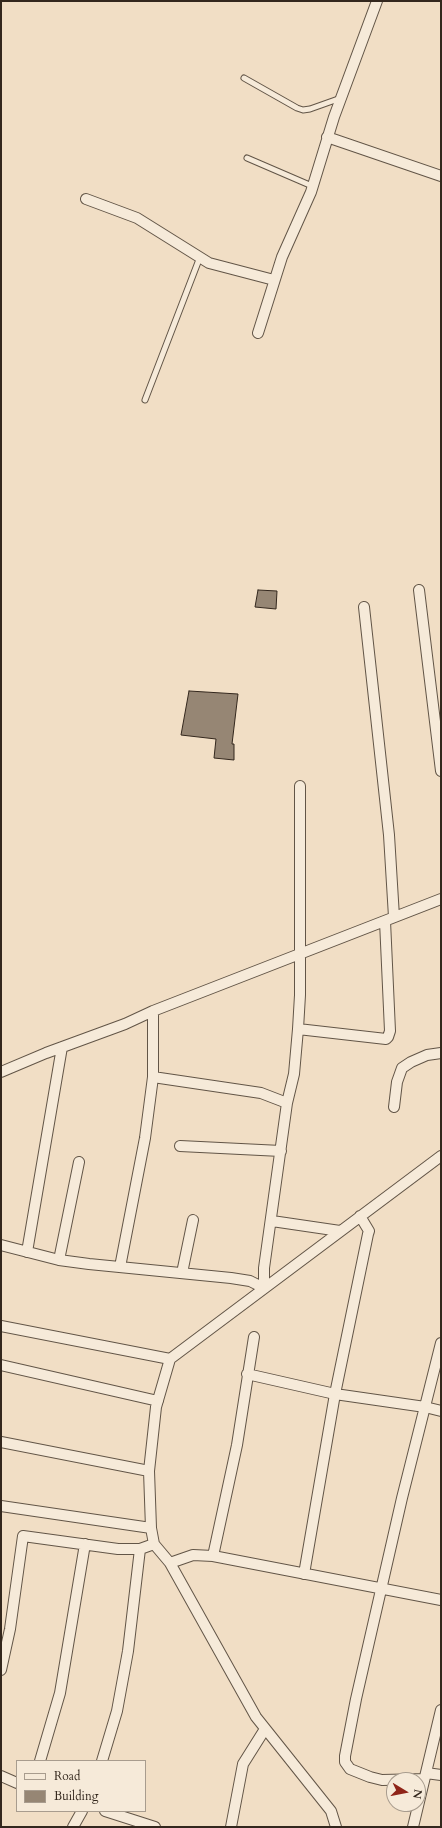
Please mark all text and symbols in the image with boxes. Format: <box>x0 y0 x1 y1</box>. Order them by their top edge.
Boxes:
legend <box>16 1760 146 1812</box>
text: Road <box>54 1768 80 1784</box>
north arrow <box>386 1772 426 1812</box>
text: Building <box>54 1788 98 1804</box>
text: N <box>409 1788 426 1800</box>

